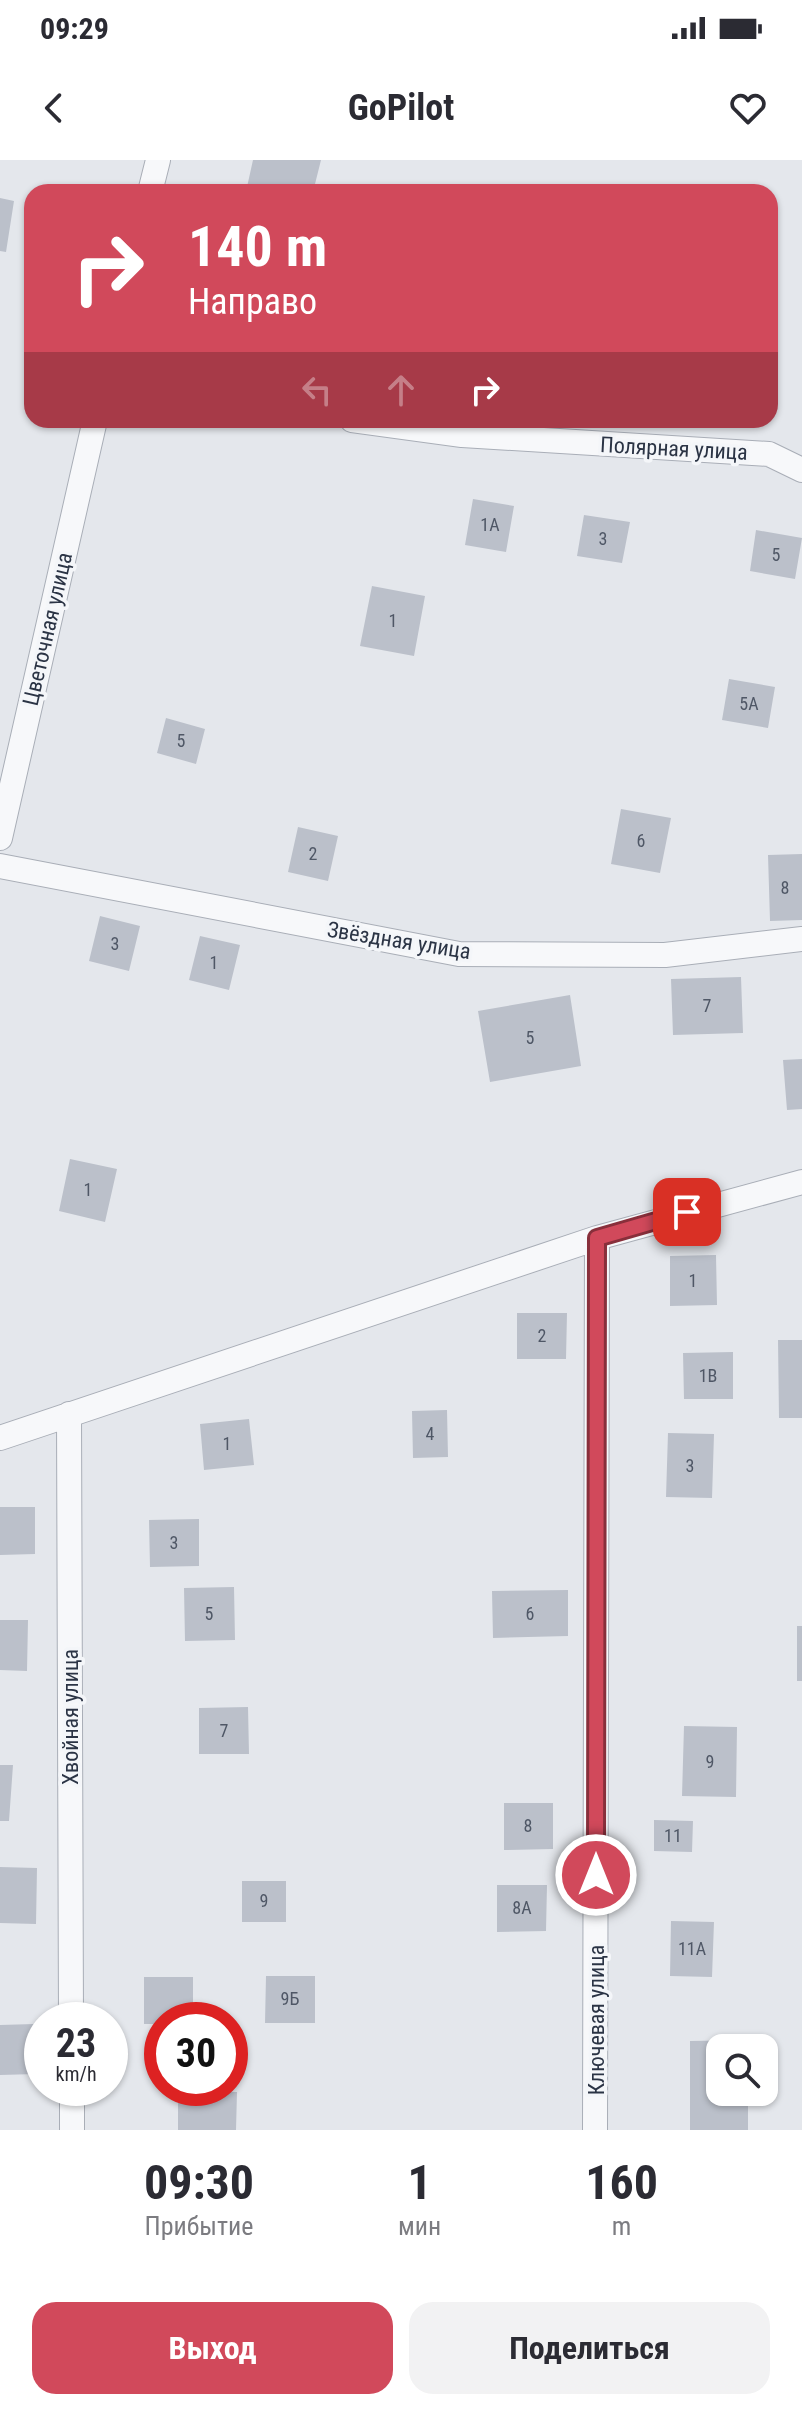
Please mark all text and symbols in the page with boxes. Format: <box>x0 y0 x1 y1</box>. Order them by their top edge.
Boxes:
text: 09:29 <box>40 11 109 46</box>
icon: back <box>32 86 76 130</box>
icon: heart <box>726 86 770 130</box>
text: GoPilot <box>348 87 454 129</box>
text: 140 m <box>188 214 327 280</box>
icon: right <box>56 216 160 320</box>
text: Направо <box>188 281 317 323</box>
icon: left <box>295 368 339 412</box>
icon: ahead <box>379 368 423 412</box>
icon: right <box>463 368 507 412</box>
street label: Полярная улица <box>599 432 748 465</box>
house number: 1А <box>480 514 500 535</box>
house number: 3 <box>599 528 607 549</box>
house number: 5 <box>772 544 781 565</box>
street label: Цветочная улица <box>18 550 77 708</box>
house number: 1 <box>389 610 397 631</box>
house number: 5А <box>739 693 759 714</box>
house number: 5 <box>177 730 186 751</box>
house number: 6 <box>637 830 645 851</box>
house number: 2 <box>309 843 318 864</box>
house number: 8 <box>781 877 789 898</box>
street label: Звёздная улица <box>325 917 473 964</box>
house number: 3 <box>111 933 119 954</box>
house number: 1 <box>210 952 218 973</box>
house number: 7 <box>703 995 712 1016</box>
house number: 5 <box>526 1027 535 1048</box>
pin <box>653 1178 721 1246</box>
house number: 1 <box>84 1179 92 1200</box>
icon: arrive <box>665 1190 709 1234</box>
house number: 1 <box>689 1270 697 1291</box>
house number: 2 <box>538 1325 547 1346</box>
house number: 1В <box>699 1365 717 1386</box>
house number: 4 <box>426 1423 435 1444</box>
house number: 1 <box>223 1433 231 1454</box>
house number: 3 <box>686 1455 694 1476</box>
house number: 3 <box>170 1532 178 1553</box>
house number: 5 <box>205 1603 214 1624</box>
house number: 6 <box>526 1603 534 1624</box>
street label: Хвойная улица <box>58 1649 83 1785</box>
house number: 7 <box>220 1720 229 1741</box>
house number: 9 <box>706 1751 714 1772</box>
house number: 8 <box>524 1815 532 1836</box>
house number: 11 <box>664 1825 682 1846</box>
position arrow <box>554 1833 638 1917</box>
house number: 9 <box>260 1890 268 1911</box>
house number: 8А <box>512 1897 532 1918</box>
house number: 11А <box>678 1938 707 1959</box>
street label: Ключевая улица <box>584 1945 609 2095</box>
house number: 9Б <box>281 1988 299 2009</box>
speed limit sign: 30 <box>144 2002 248 2106</box>
text: 23 <box>56 2020 96 2067</box>
map controls <box>706 2034 778 2106</box>
button: search <box>706 2034 778 2106</box>
text: km/h <box>55 2062 97 2086</box>
text: 09:30 <box>144 2154 254 2211</box>
text: 1 <box>408 2154 432 2211</box>
text: 160 <box>585 2154 658 2211</box>
text: Прибытие <box>145 2211 254 2241</box>
text: мин <box>398 2211 441 2241</box>
text: m <box>612 2211 631 2241</box>
button: Выход <box>32 2302 393 2394</box>
button: Поделиться <box>409 2302 770 2394</box>

